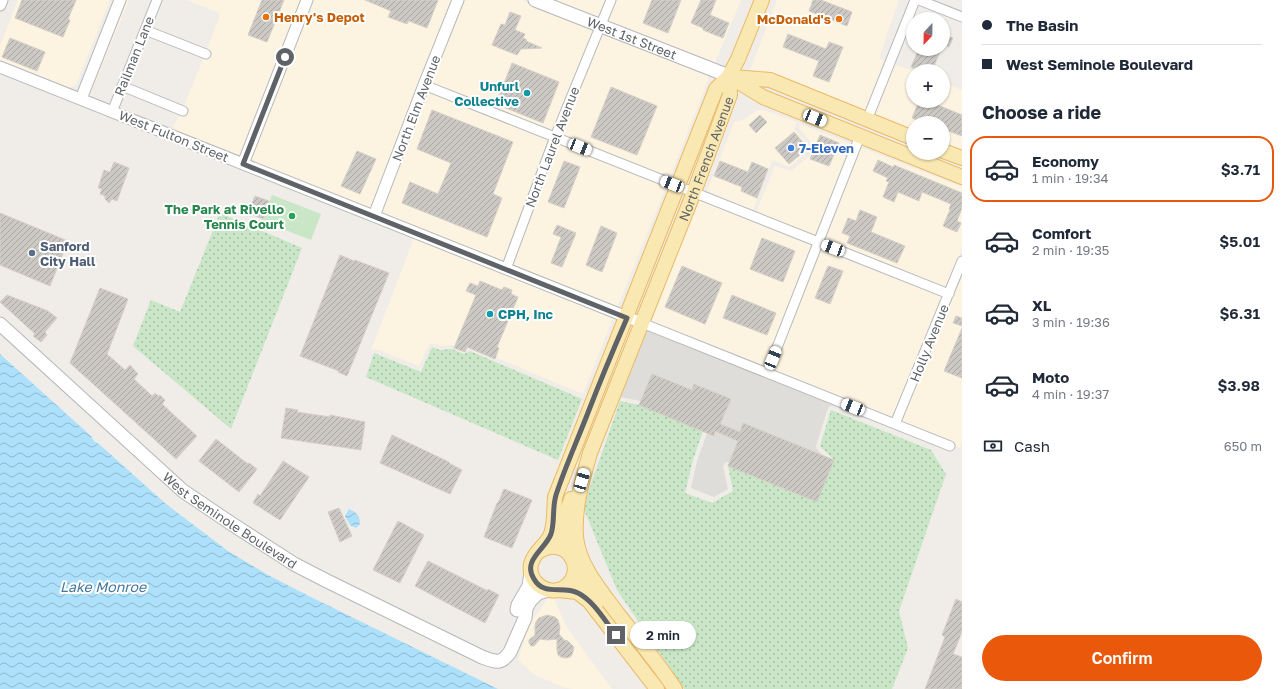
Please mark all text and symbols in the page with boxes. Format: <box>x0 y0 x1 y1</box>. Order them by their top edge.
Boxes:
place label: Henry's Depot <box>274 9 365 25</box>
place label: McDonald's <box>757 11 831 27</box>
marker: Henry's Depot <box>261 12 271 22</box>
north arrow <box>906 12 950 56</box>
map controls <box>906 12 950 160</box>
street label: West 1st Street <box>585 13 679 63</box>
street label: Railman Lane <box>111 14 157 98</box>
marker: McDonald's <box>834 14 844 24</box>
text: The Basin <box>1006 16 1078 34</box>
route start <box>276 48 294 66</box>
street label: North Elm Avenue <box>388 53 444 163</box>
text: West Seminole Boulevard <box>1006 55 1193 73</box>
button: + <box>906 64 950 108</box>
place label: Unfurl Collective <box>454 78 520 109</box>
street label: North Laurel Avenue <box>522 84 582 210</box>
marker: Unfurl Collective <box>522 88 532 98</box>
street label: North French Avenue <box>675 94 737 223</box>
text: Choose a ride <box>982 101 1101 123</box>
street label: West Fulton Street <box>117 107 231 165</box>
car <box>802 108 828 128</box>
button: − <box>906 116 950 160</box>
car <box>567 137 593 157</box>
place label: 7-Eleven <box>799 140 854 156</box>
marker: 7-Eleven <box>786 143 796 153</box>
icon: car <box>984 151 1020 187</box>
text: Economy <box>1032 152 1099 170</box>
text: $3.71 <box>1221 160 1260 178</box>
text: 1 min · 19:34 <box>1032 170 1109 186</box>
car <box>659 174 685 194</box>
place label: The Park at Rivello Tennis Court <box>165 201 284 232</box>
marker: The Park at Rivello Tennis Court <box>287 211 297 221</box>
icon: car <box>984 223 1020 259</box>
text: Comfort <box>1032 224 1091 242</box>
text: $5.01 <box>1219 232 1260 250</box>
place label: Sanford City Hall <box>40 238 96 269</box>
car <box>820 238 846 258</box>
text: 2 min · 19:35 <box>1032 242 1109 258</box>
marker: Sanford City Hall <box>27 248 37 258</box>
icon: car <box>984 295 1020 331</box>
text: XL <box>1032 296 1051 314</box>
street label: Holly Avenue <box>906 302 952 384</box>
text: $6.31 <box>1219 304 1260 322</box>
place label: CPH, Inc <box>498 306 554 322</box>
marker: CPH, Inc <box>485 309 495 319</box>
text: 3 min · 19:36 <box>1032 314 1110 330</box>
car <box>763 345 783 371</box>
icon: car <box>984 367 1020 403</box>
text: Moto <box>1032 368 1069 386</box>
text: $3.98 <box>1218 376 1260 394</box>
text: 4 min · 19:37 <box>1032 386 1109 402</box>
car <box>840 397 866 417</box>
icon: cash <box>982 435 1004 457</box>
text: Cash <box>1014 437 1050 455</box>
text: 650 m <box>1224 438 1262 454</box>
car <box>573 467 591 493</box>
street label: West Seminole Boulevard <box>160 469 300 572</box>
water label: Lake Monroe <box>60 578 147 595</box>
callout: 2 min <box>630 621 696 649</box>
route end <box>607 626 625 644</box>
text: 2 min <box>646 627 680 643</box>
button: Confirm <box>982 635 1262 681</box>

